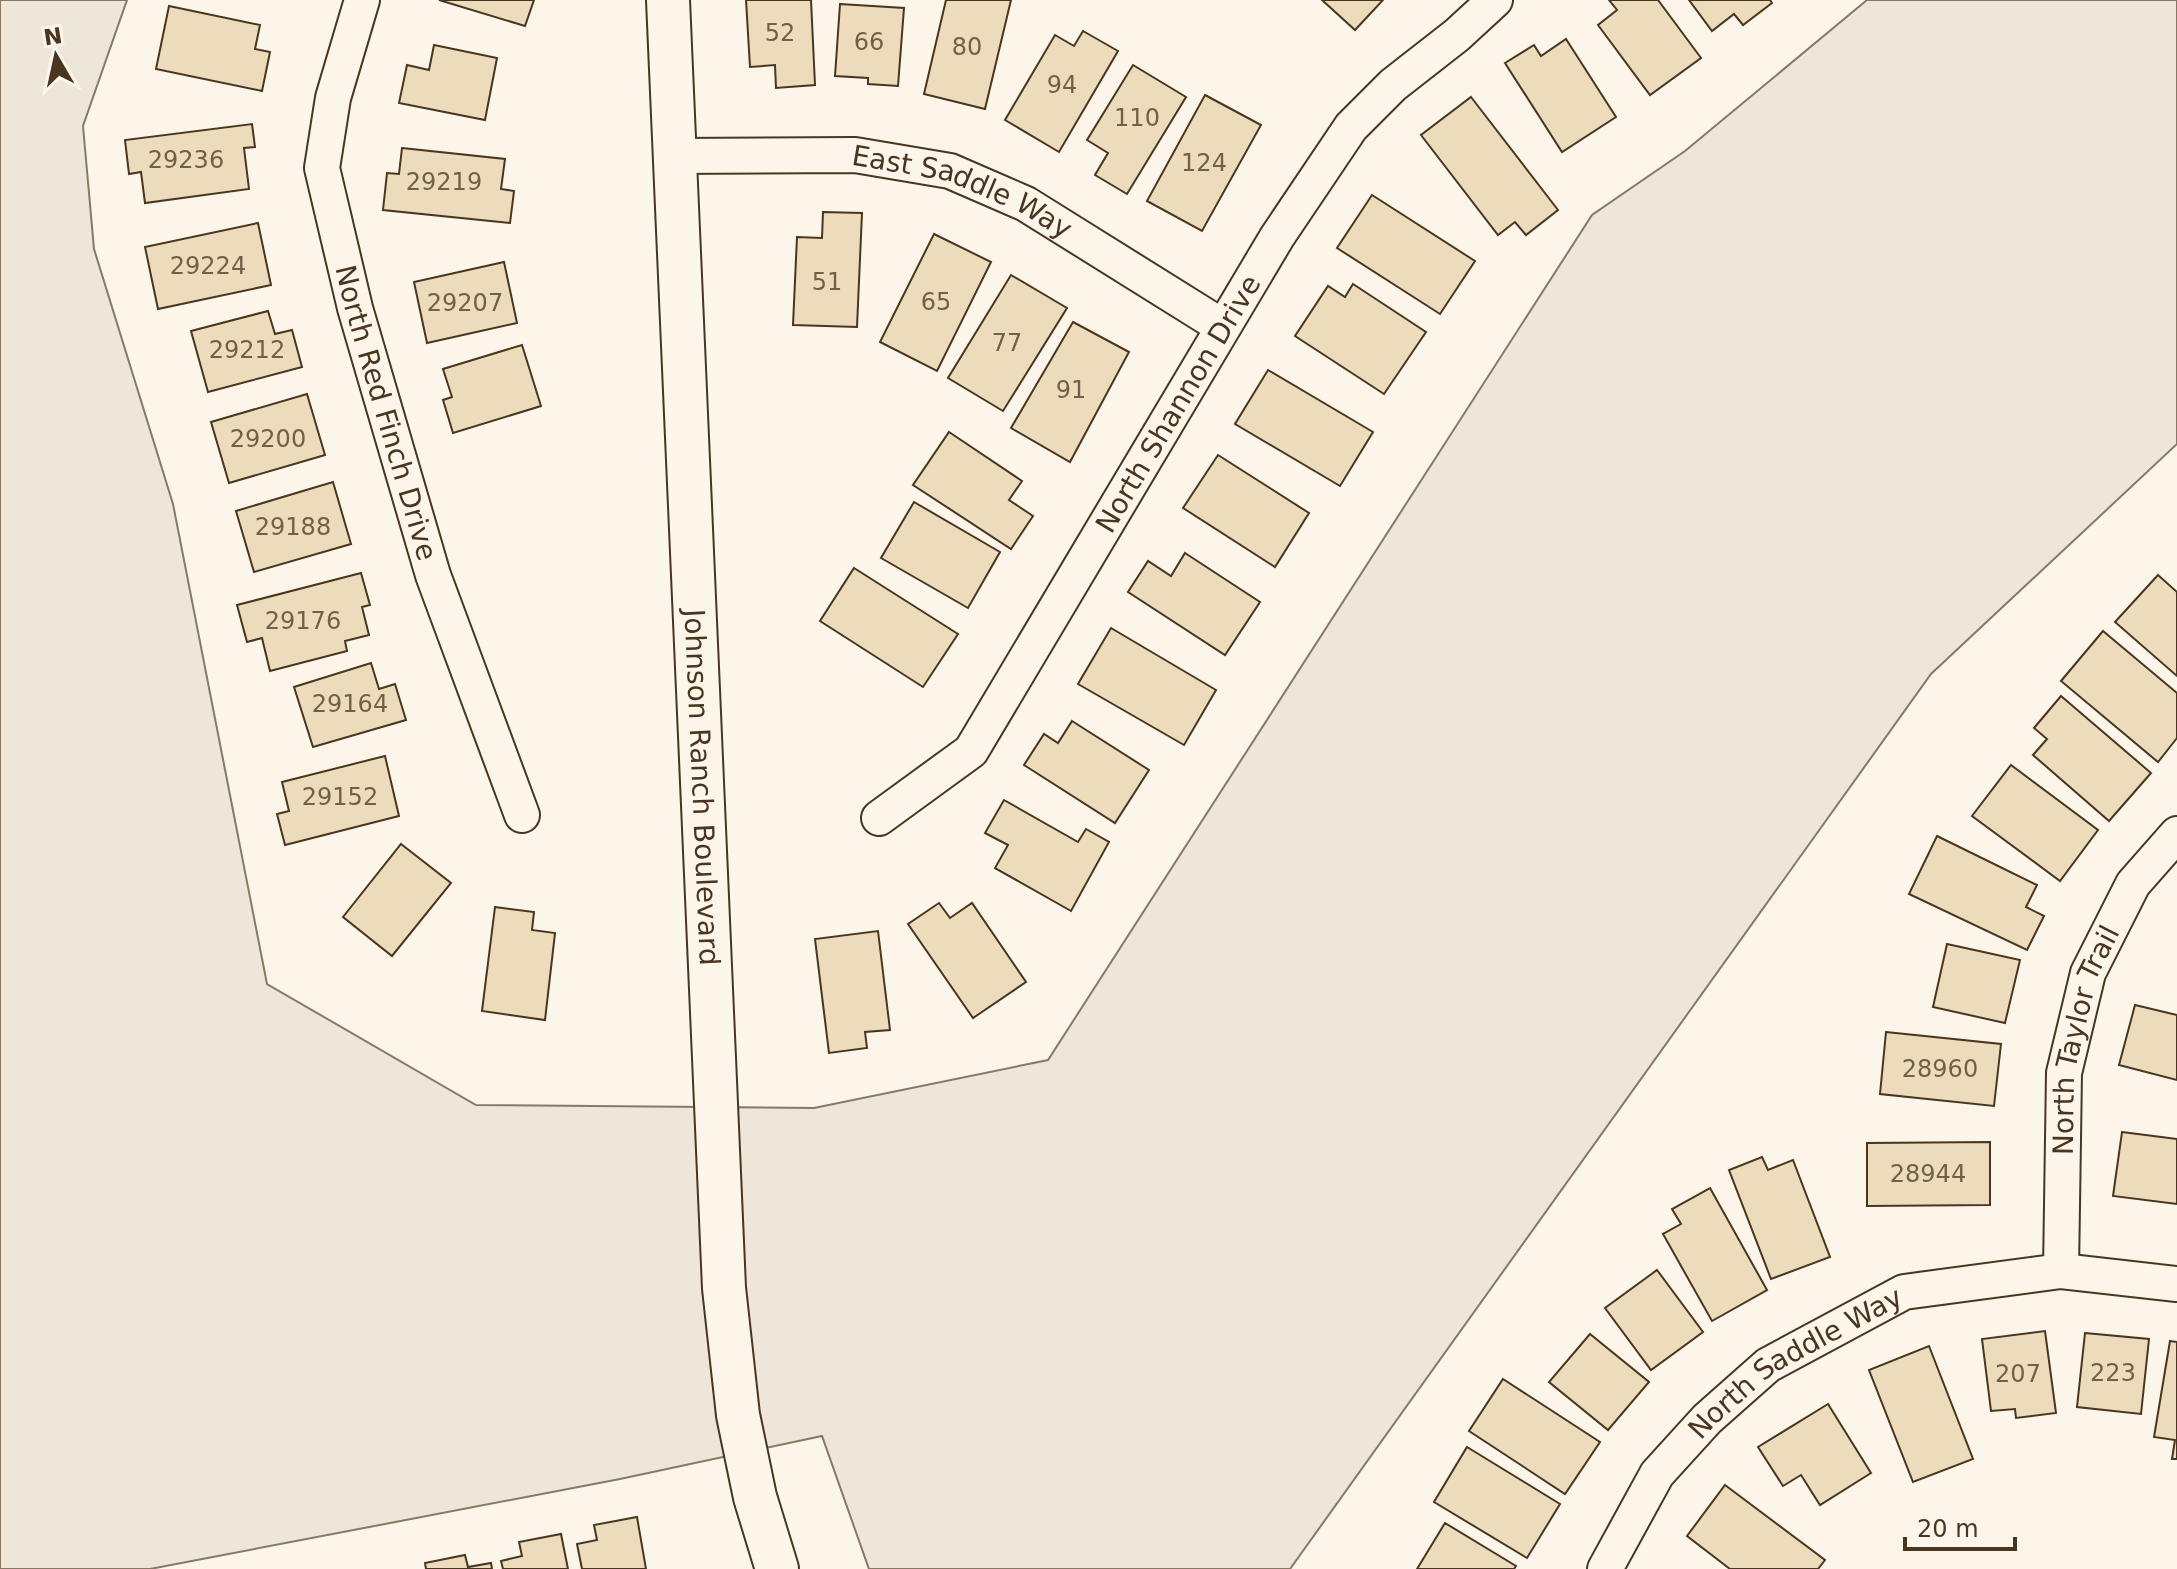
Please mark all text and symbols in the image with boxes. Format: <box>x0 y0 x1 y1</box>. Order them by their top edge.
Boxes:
north arrow <box>16 16 96 96</box>
house number: 52 <box>765 19 795 47</box>
text: N <box>42 23 64 51</box>
house number: 66 <box>854 28 884 56</box>
house number: 80 <box>952 33 982 61</box>
house number: 94 <box>1047 71 1077 99</box>
house number: 110 <box>1114 104 1160 132</box>
street label: East Saddle Way <box>850 138 1078 245</box>
house number: 29236 <box>148 146 224 174</box>
house number: 124 <box>1181 149 1227 177</box>
house number: 29219 <box>406 168 482 196</box>
house number: 29224 <box>170 252 246 280</box>
street label: North Red Finch Drive <box>329 262 444 564</box>
house number: 51 <box>812 268 842 296</box>
street label: North Shannon Drive <box>1088 269 1267 538</box>
house number: 65 <box>921 288 951 316</box>
house number: 29207 <box>427 289 503 317</box>
house number: 77 <box>992 329 1022 357</box>
house number: 29212 <box>209 336 285 364</box>
house number: 91 <box>1056 376 1086 404</box>
house number: 29200 <box>230 425 306 453</box>
house number: 29188 <box>255 513 331 541</box>
street label: Johnson Ranch Boulevard <box>678 606 726 966</box>
house number: 29176 <box>265 607 341 635</box>
house number: 29164 <box>312 690 388 718</box>
house number: 29152 <box>302 783 378 811</box>
street label: North Taylor Trail <box>2046 920 2126 1155</box>
house number: 28960 <box>1902 1055 1978 1083</box>
house number: 28944 <box>1890 1160 1966 1188</box>
street label: North Saddle Way <box>1681 1280 1908 1445</box>
house number: 223 <box>2090 1359 2136 1387</box>
house number: 207 <box>1995 1360 2041 1388</box>
scale bar <box>1905 1501 2015 1551</box>
text: 20 m <box>1917 1515 1979 1543</box>

